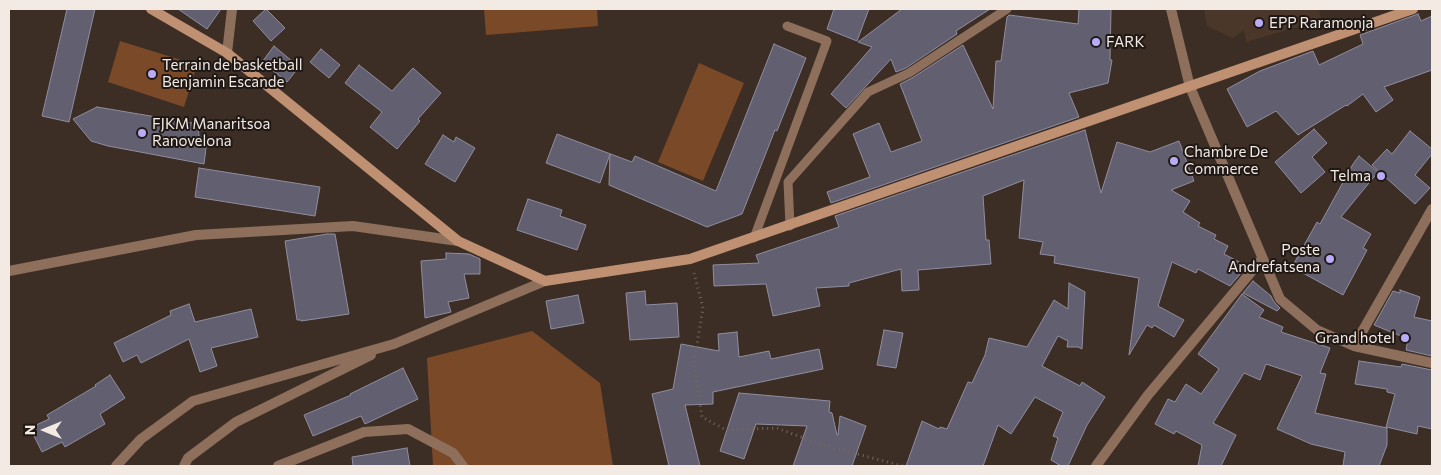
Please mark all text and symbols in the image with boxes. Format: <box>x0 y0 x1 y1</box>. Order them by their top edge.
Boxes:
place label: EPP Raramonja <box>1269 14 1373 32</box>
marker: EPP Raramonja <box>1253 17 1265 29</box>
place label: FARK <box>1106 33 1144 51</box>
marker: FARK <box>1090 36 1102 48</box>
place label: Terrain de basketball Benjamin Escande <box>162 56 302 91</box>
marker: Terrain de basketball Benjamin Escande <box>146 68 158 80</box>
place label: FJKM Manaritsoa Ranovelona <box>152 115 270 150</box>
marker: FJKM Manaritsoa Ranovelona <box>136 127 148 139</box>
place label: Chambre De Commerce <box>1184 143 1268 178</box>
marker: Chambre De Commerce <box>1168 155 1180 167</box>
place label: Telma <box>1330 167 1371 185</box>
marker: Telma <box>1375 170 1387 182</box>
place label: Poste Andrefatsena <box>1228 241 1320 276</box>
marker: Poste Andrefatsena <box>1324 253 1336 265</box>
place label: Grand hotel <box>1315 329 1395 347</box>
marker: Grand hotel <box>1399 332 1411 344</box>
north arrow <box>20 405 70 455</box>
text: N <box>21 425 38 435</box>

